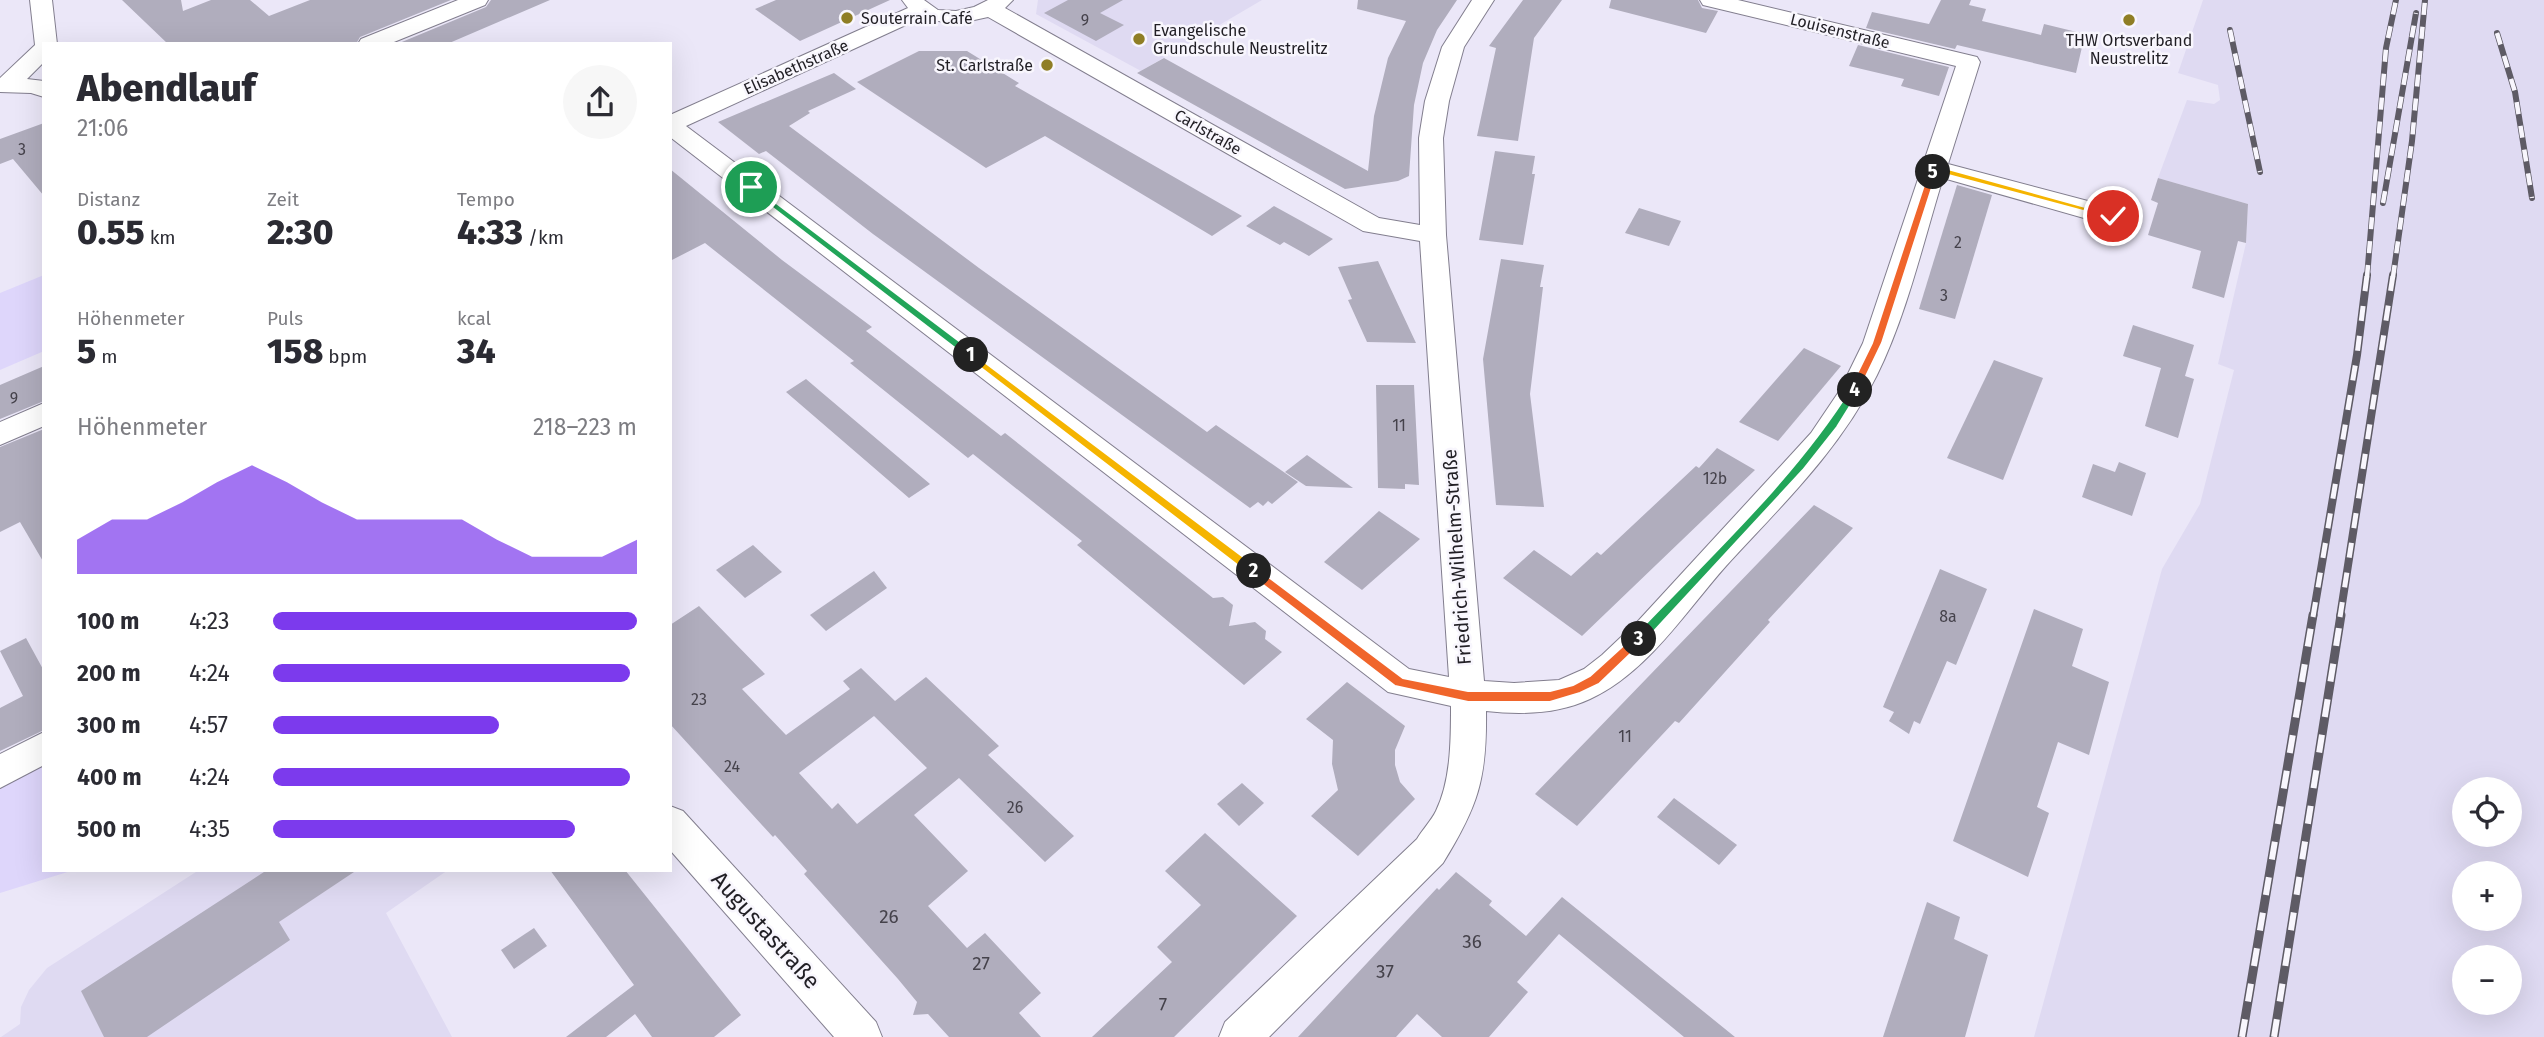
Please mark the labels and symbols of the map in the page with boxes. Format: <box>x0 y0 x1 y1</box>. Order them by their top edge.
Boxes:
place label: Souterrain Café <box>861 9 973 28</box>
street label: Louisenstraße <box>1788 9 1892 53</box>
marker: Souterrain Café <box>839 10 855 26</box>
house number: 9 <box>1081 11 1089 30</box>
marker: THW Ortsverband Neustrelitz <box>2121 12 2137 28</box>
place label: Evangelische Grundschule Neustrelitz <box>1153 21 1328 58</box>
marker: Evangelische Grundschule Neustrelitz <box>1131 31 1147 47</box>
place label: THW Ortsverband Neustrelitz <box>2066 31 2192 68</box>
street label: Elisabethstraße <box>741 35 851 99</box>
place label: St. Carlstraße <box>936 56 1033 75</box>
marker: St. Carlstraße <box>1039 57 1055 73</box>
street label: Carlstraße <box>1171 105 1245 159</box>
house number: 3 <box>18 140 26 159</box>
pin: 5 <box>1916 154 1951 190</box>
pin <box>721 157 781 217</box>
pin <box>2083 186 2143 246</box>
house number: 2 <box>1954 233 1962 252</box>
house number: 3 <box>1940 286 1948 305</box>
pin: 1 <box>954 338 988 372</box>
pin: 4 <box>1838 372 1872 408</box>
house number: 9 <box>10 389 18 408</box>
house number: 11 <box>1392 416 1406 435</box>
street label: Friedrich-Wilhelm-Straße <box>1438 448 1476 666</box>
house number: 12b <box>1703 469 1727 488</box>
pin: 2 <box>1236 554 1272 588</box>
house number: 8a <box>1939 607 1957 626</box>
pin: 3 <box>1622 622 1656 656</box>
house number: 23 <box>691 690 707 709</box>
house number: 11 <box>1618 727 1632 746</box>
house number: 24 <box>724 757 740 776</box>
house number: 26 <box>1007 798 1023 817</box>
street label: Augustastraße <box>706 865 826 995</box>
house number: 26 <box>879 905 899 928</box>
house number: 36 <box>1462 930 1482 953</box>
house number: 27 <box>972 952 990 975</box>
house number: 37 <box>1376 960 1394 983</box>
house number: 7 <box>1159 993 1167 1016</box>

